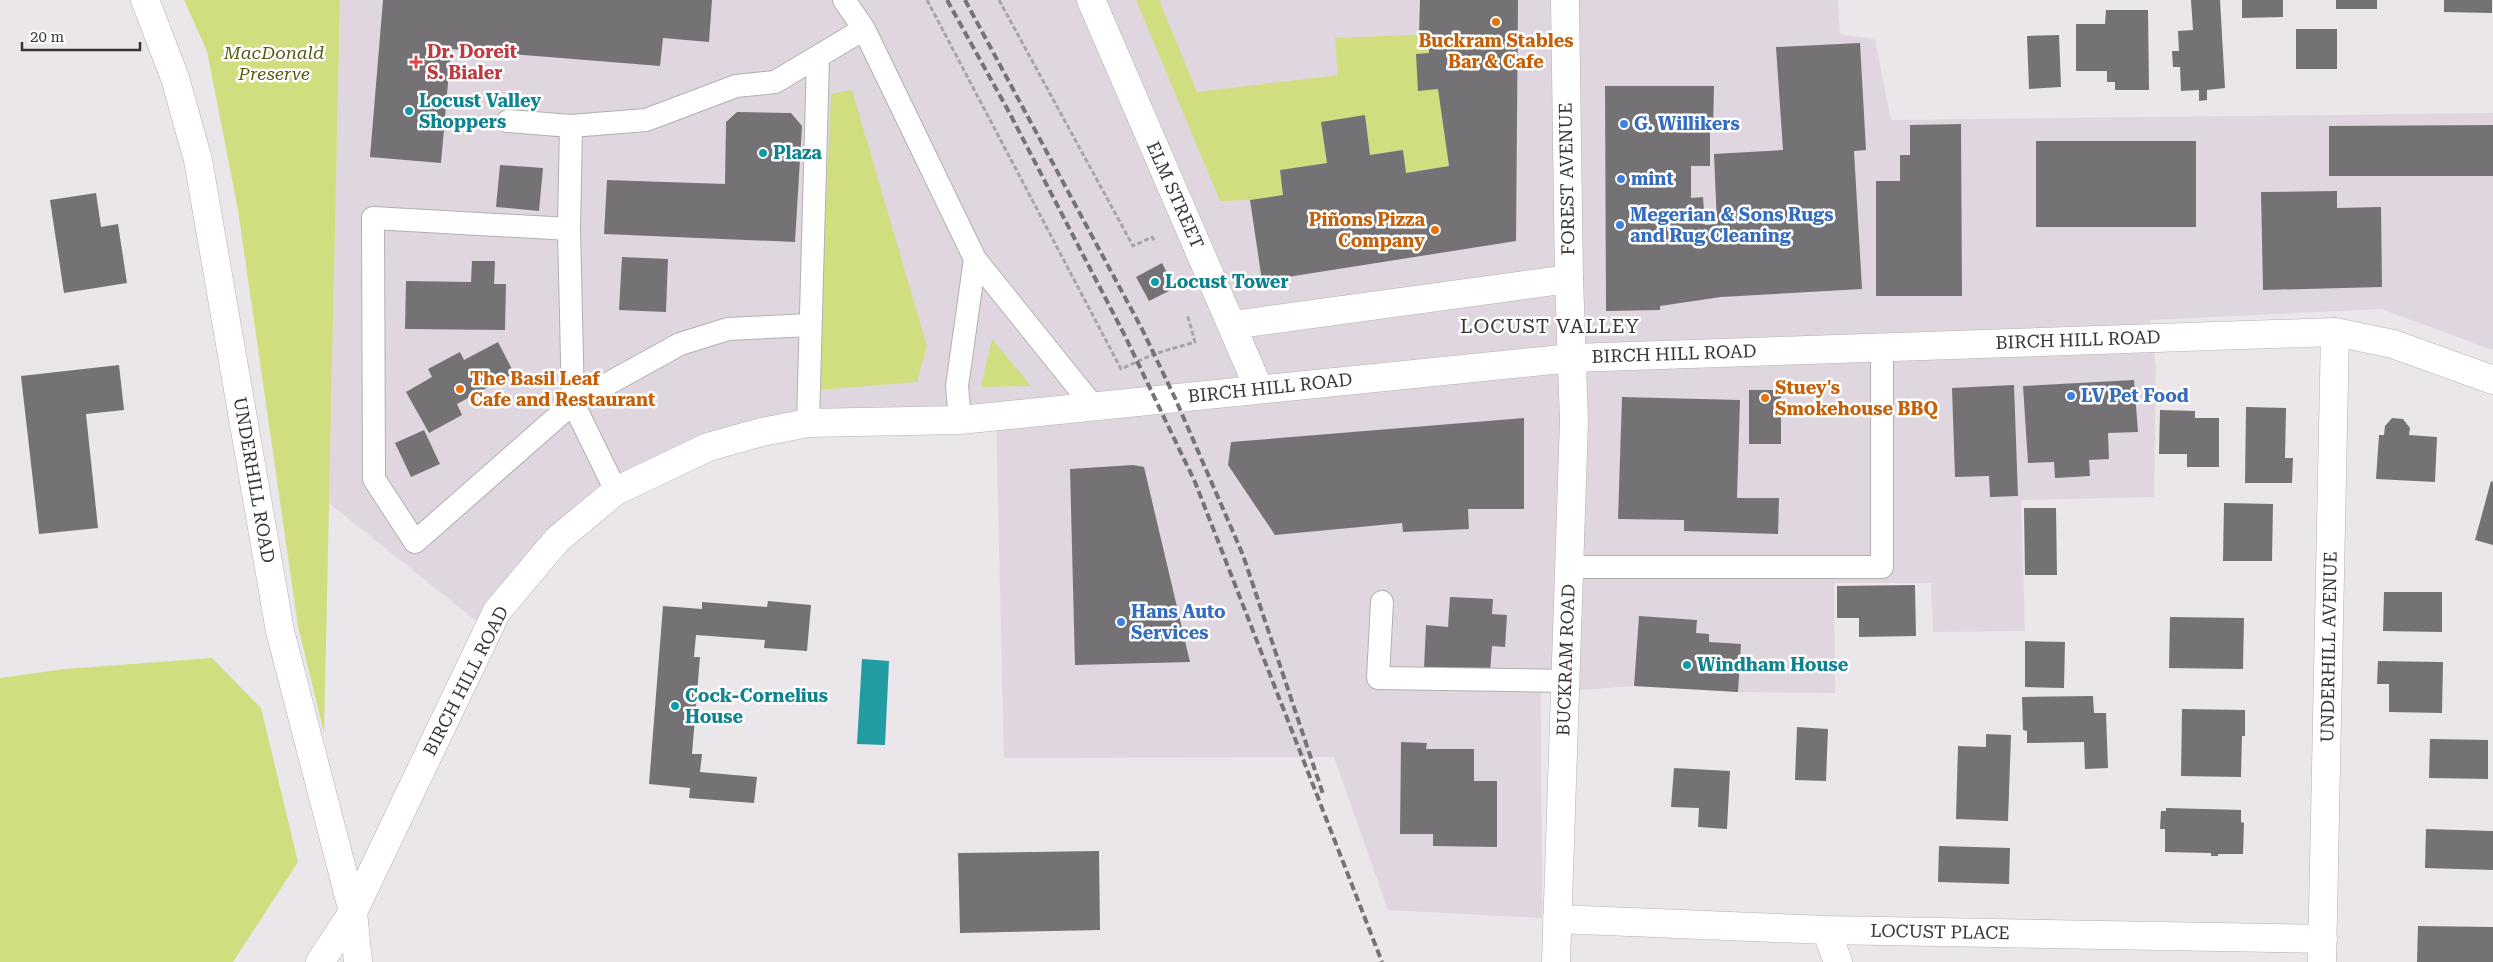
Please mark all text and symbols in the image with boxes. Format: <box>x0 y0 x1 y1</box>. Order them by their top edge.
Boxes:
marker: Buckram Stables Bar & Cafe <box>1490 16 1502 28</box>
scale bar <box>22 20 140 52</box>
text: 20 m <box>30 28 65 46</box>
place label: Buckram Stables Bar & Cafe <box>1418 30 1574 72</box>
place label: Dr. Doreit S. Bialer <box>427 41 517 83</box>
park label: MacDonald Preserve <box>223 42 324 84</box>
marker: Dr. Doreit S. Bialer <box>409 55 423 69</box>
place label: Locust Valley Shoppers <box>419 90 541 132</box>
street label: FOREST AVENUE <box>1555 102 1578 256</box>
marker: Locust Valley Shoppers <box>403 105 415 117</box>
place label: G. Willikers <box>1634 113 1740 134</box>
marker: G. Willikers <box>1618 118 1630 130</box>
street label: ELM STREET <box>1143 138 1208 252</box>
place label: Plaza <box>773 142 822 163</box>
marker: Plaza <box>757 147 769 159</box>
place label: mint <box>1631 168 1674 189</box>
marker: mint <box>1615 173 1627 185</box>
place label: Megerian & Sons Rugs and Rug Cleaning <box>1630 204 1833 246</box>
place label: Piñons Pizza Company <box>1309 209 1425 251</box>
marker: Megerian & Sons Rugs and Rug Cleaning <box>1614 219 1626 231</box>
marker: Piñons Pizza Company <box>1429 224 1441 236</box>
place label: Locust Tower <box>1165 271 1289 292</box>
marker: Locust Tower <box>1149 276 1161 288</box>
district label: LOCUST VALLEY <box>1460 314 1640 338</box>
street label: BIRCH HILL ROAD <box>1995 326 2161 353</box>
street label: BIRCH HILL ROAD <box>1591 340 1757 367</box>
place label: The Basil Leaf Cafe and Restaurant <box>470 368 655 410</box>
street label: BIRCH HILL ROAD <box>1187 368 1353 407</box>
place label: Stuey's Smokehouse BBQ <box>1775 377 1938 419</box>
marker: The Basil Leaf Cafe and Restaurant <box>454 383 466 395</box>
place label: LV Pet Food <box>2081 385 2189 406</box>
marker: LV Pet Food <box>2065 390 2077 402</box>
marker: Stuey's Smokehouse BBQ <box>1759 392 1771 404</box>
street label: UNDERHILL ROAD <box>230 395 279 565</box>
street label: UNDERHILL AVENUE <box>2316 551 2341 743</box>
street label: BUCKRAM ROAD <box>1552 584 1579 736</box>
place label: Hans Auto Services <box>1131 601 1226 643</box>
street label: BIRCH HILL ROAD <box>419 602 512 759</box>
marker: Hans Auto Services <box>1115 616 1127 628</box>
place label: Windham House <box>1697 654 1849 675</box>
marker: Windham House <box>1681 659 1693 671</box>
place label: Cock-Cornelius House <box>685 685 828 727</box>
marker: Cock-Cornelius House <box>669 700 681 712</box>
street label: LOCUST PLACE <box>1870 920 2010 943</box>

